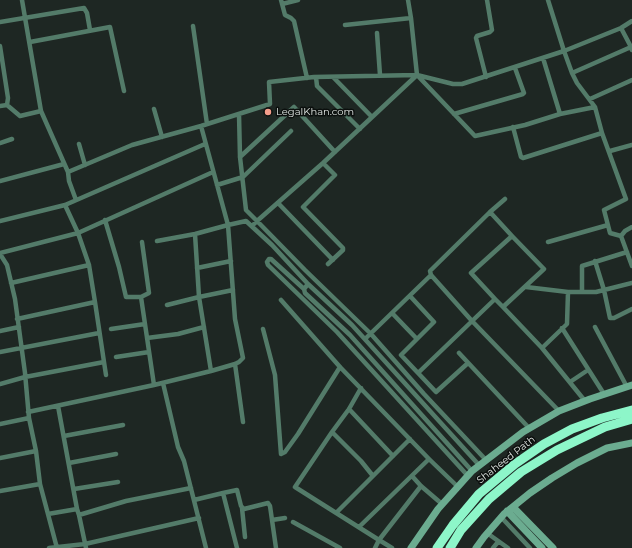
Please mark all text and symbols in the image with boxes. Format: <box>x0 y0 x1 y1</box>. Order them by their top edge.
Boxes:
place label: LegalKhan.com <box>276 106 354 118</box>
marker: LegalKhan.com <box>263 107 273 117</box>
street label: Shaheed Path <box>474 433 538 487</box>

